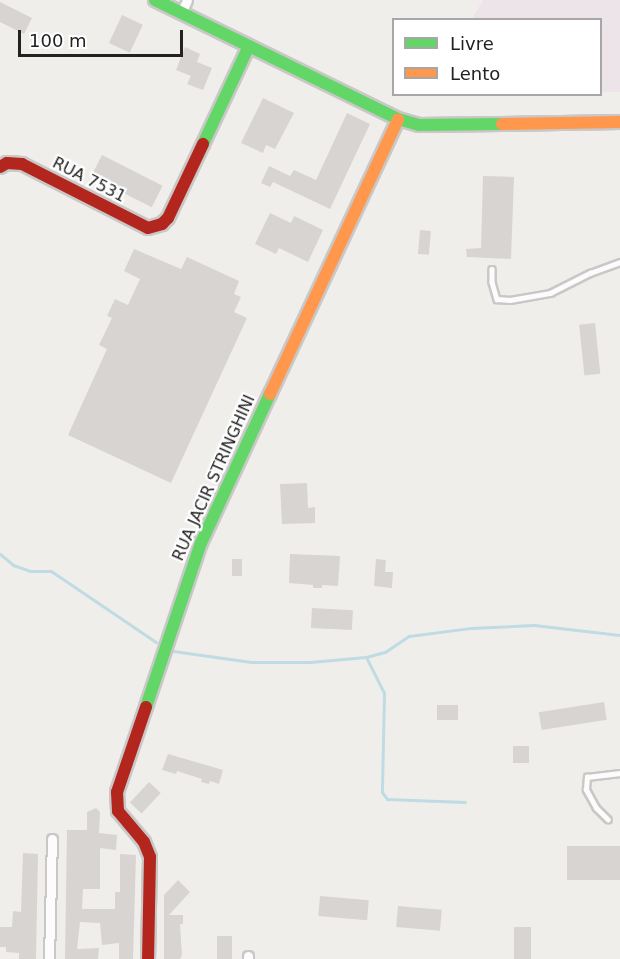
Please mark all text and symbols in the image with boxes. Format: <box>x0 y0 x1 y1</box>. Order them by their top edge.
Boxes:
scale bar <box>21 18 186 56</box>
legend <box>392 18 602 96</box>
text: 100 m <box>29 30 87 51</box>
text: Livre <box>450 33 494 54</box>
text: Lento <box>450 63 500 84</box>
street label: RUA 7531 <box>49 153 129 207</box>
street label: RUA JACIR STRINGHINI <box>169 392 259 564</box>

